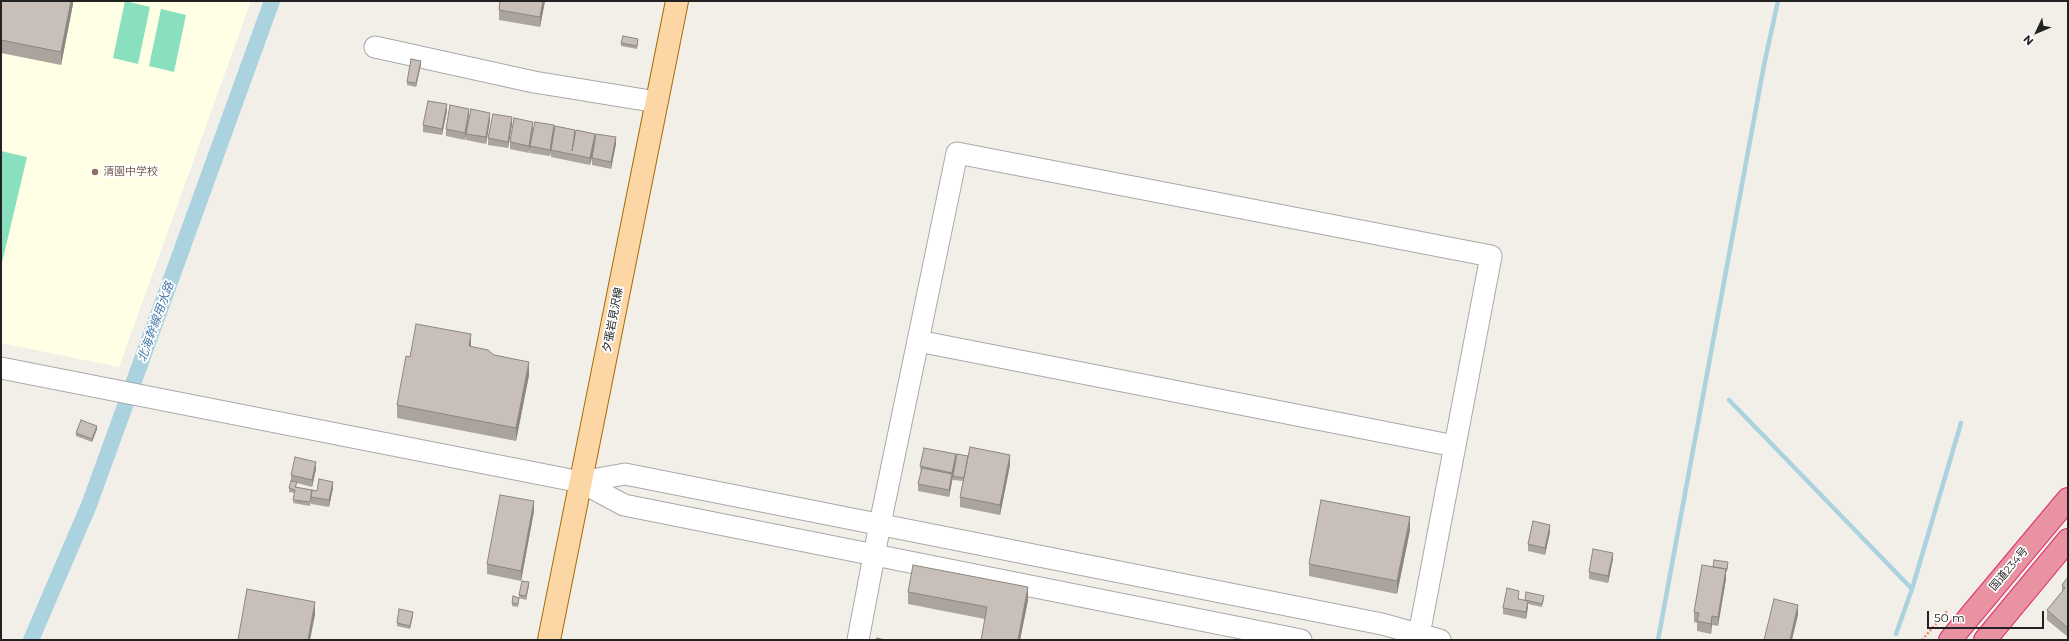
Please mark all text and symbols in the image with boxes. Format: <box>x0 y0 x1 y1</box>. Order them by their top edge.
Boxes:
north arrow <box>2017 12 2057 52</box>
text: N <box>2020 32 2036 48</box>
place label: 清園中学校 <box>103 165 158 179</box>
marker: 清園中学校 <box>90 167 100 177</box>
water label: 北海幹線用水路 <box>135 280 177 364</box>
street label: 夕張岩見沢線 <box>600 286 626 354</box>
street label: 国道234号 <box>1987 545 2031 593</box>
scale bar <box>1929 603 2046 629</box>
text: 50 m <box>1934 610 1965 625</box>

